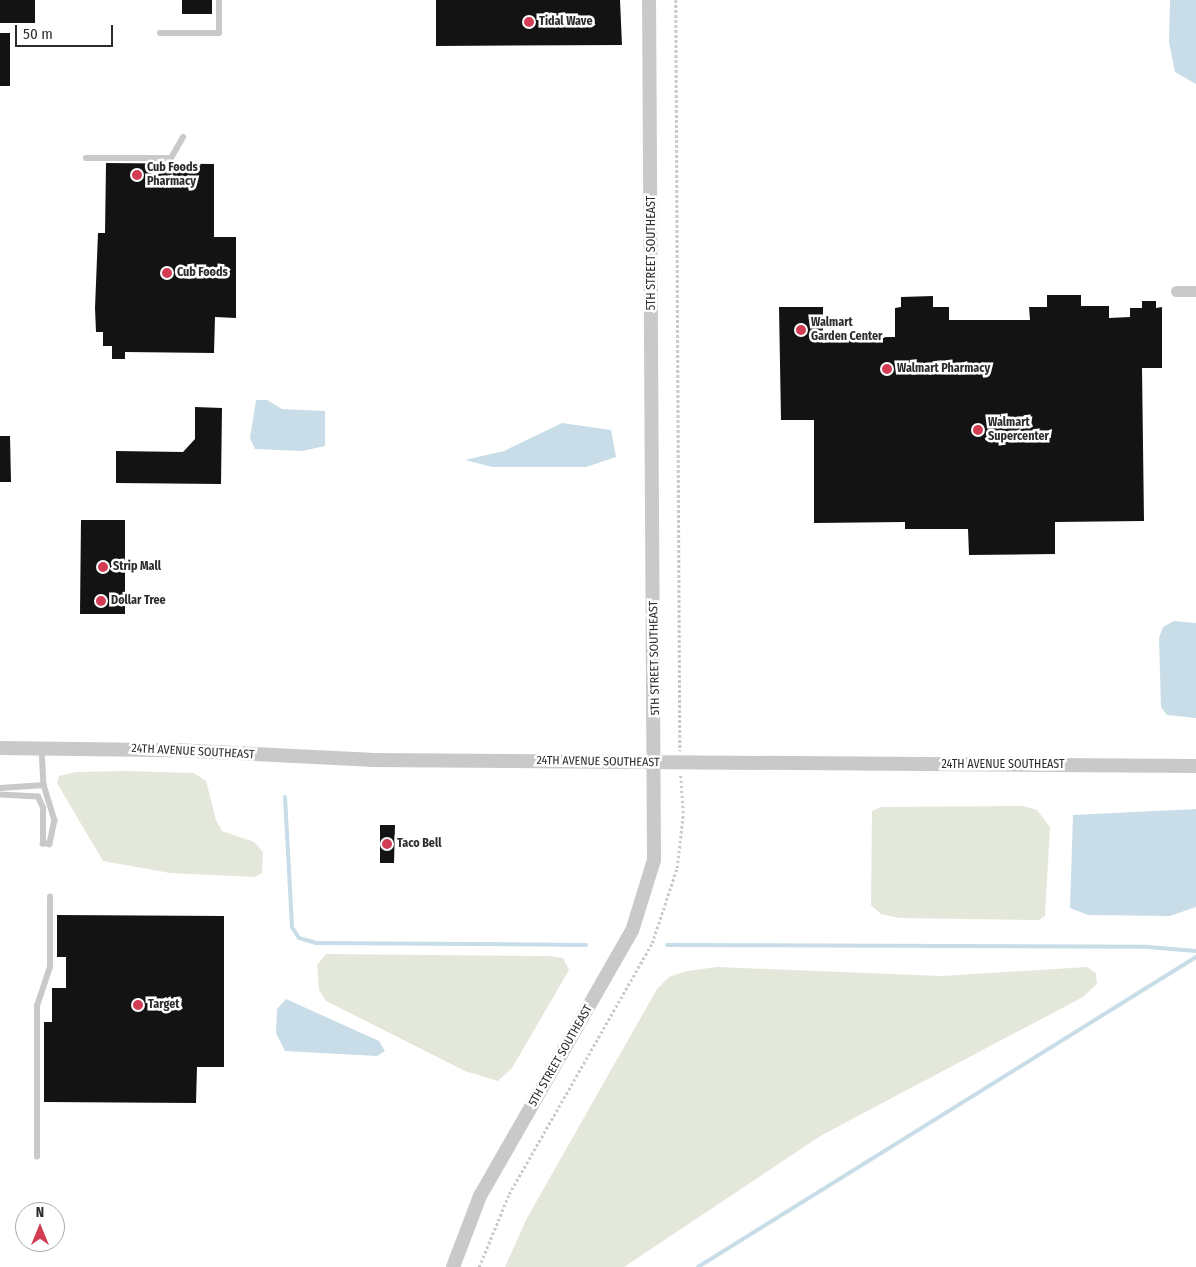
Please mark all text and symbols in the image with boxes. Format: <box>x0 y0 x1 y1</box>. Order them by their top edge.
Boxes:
scale bar <box>18 15 115 47</box>
place label: Tidal Wave <box>539 15 592 29</box>
marker: Tidal Wave <box>523 16 535 28</box>
text: 50 m <box>23 25 53 43</box>
place label: Cub Foods Pharmacy <box>147 161 198 189</box>
marker: Cub Foods Pharmacy <box>131 169 143 181</box>
street label: 5TH STREET SOUTHEAST <box>645 196 659 310</box>
place label: Cub Foods <box>177 266 228 280</box>
marker: Cub Foods <box>161 267 173 279</box>
place label: Walmart Garden Center <box>811 316 882 344</box>
marker: Walmart Garden Center <box>795 324 807 336</box>
place label: Walmart Pharmacy <box>897 362 990 376</box>
marker: Walmart Pharmacy <box>881 363 893 375</box>
place label: Walmart Supercenter <box>988 416 1049 444</box>
marker: Walmart Supercenter <box>972 424 984 436</box>
place label: Strip Mall <box>113 560 161 574</box>
marker: Strip Mall <box>97 561 109 573</box>
place label: Dollar Tree <box>111 594 166 608</box>
marker: Dollar Tree <box>95 595 107 607</box>
street label: 5TH STREET SOUTHEAST <box>647 601 663 715</box>
street label: 24TH AVENUE SOUTHEAST <box>131 742 255 762</box>
street label: 24TH AVENUE SOUTHEAST <box>536 754 660 770</box>
street label: 24TH AVENUE SOUTHEAST <box>941 758 1065 772</box>
place label: Taco Bell <box>397 837 441 851</box>
marker: Taco Bell <box>381 838 393 850</box>
place label: Target <box>148 998 180 1012</box>
marker: Target <box>132 999 144 1011</box>
street label: 5TH STREET SOUTHEAST <box>526 1003 596 1109</box>
north arrow <box>15 1202 65 1252</box>
text: N <box>36 1204 44 1221</box>

